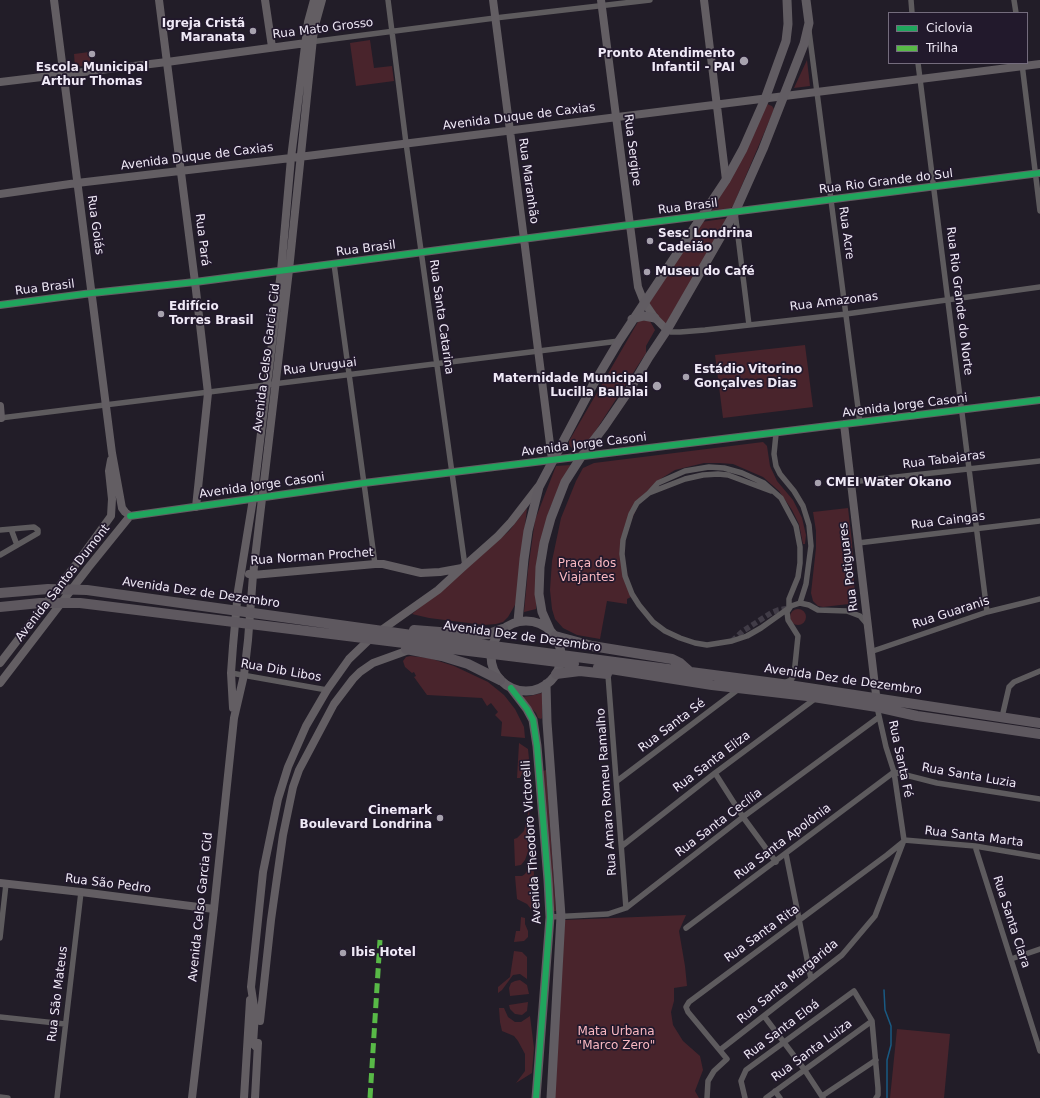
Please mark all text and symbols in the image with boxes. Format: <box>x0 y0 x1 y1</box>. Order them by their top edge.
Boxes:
legend <box>888 12 1028 64</box>
street label: Rua Mato Grosso <box>272 16 374 42</box>
place label: Igreja Cristã Maranata <box>162 17 245 45</box>
text: Ciclovia <box>926 21 973 35</box>
marker: Igreja Cristã Maranata <box>248 26 258 36</box>
text: Trilha <box>926 41 958 55</box>
place label: Pronto Atendimento Infantil - PAI <box>598 47 735 75</box>
marker: Escola Municipal Arthur Thomas <box>87 49 97 59</box>
marker: Pronto Atendimento Infantil - PAI <box>738 55 750 67</box>
place label: Escola Municipal Arthur Thomas <box>36 61 148 89</box>
street label: Avenida Duque de Caxias <box>442 100 596 134</box>
street label: Rua Sergipe <box>620 113 644 187</box>
street label: Rua Maranhão <box>515 137 541 225</box>
street label: Avenida Duque de Caxias <box>120 140 274 174</box>
street label: Rua Rio Grande do Sul <box>818 167 954 197</box>
street label: Rua Goiás <box>84 194 106 256</box>
street label: Rua Brasil <box>657 196 719 218</box>
street label: Rua Acre <box>835 206 857 260</box>
street label: Rua Pará <box>192 213 212 267</box>
street label: Rua Rio Grande do Norte <box>943 226 975 376</box>
place label: Sesc Londrina Cadeião <box>658 227 753 255</box>
marker: Sesc Londrina Cadeião <box>645 236 655 246</box>
street label: Rua Brasil <box>335 238 397 260</box>
street label: Rua Santa Catarina <box>426 259 456 375</box>
place label: Museu do Café <box>655 265 755 279</box>
marker: Museu do Café <box>642 267 652 277</box>
street label: Rua Brasil <box>14 277 76 299</box>
street label: Avenida Celso Garcia Cid <box>251 283 283 433</box>
street label: Rua Amazonas <box>789 289 879 315</box>
place label: Edifício Torres Brasil <box>169 300 254 328</box>
marker: Edifício Torres Brasil <box>156 309 166 319</box>
street label: Rua Uruguai <box>282 355 358 379</box>
place label: Estádio Vitorino Gonçalves Dias <box>694 363 802 391</box>
place label: Maternidade Municipal Lucilla Ballalai <box>493 372 648 400</box>
marker: Estádio Vitorino Gonçalves Dias <box>681 372 691 382</box>
marker: Maternidade Municipal Lucilla Ballalai <box>651 380 663 392</box>
street label: Avenida Jorge Casoni <box>841 391 969 421</box>
street label: Avenida Jorge Casoni <box>520 430 648 460</box>
street label: Rua Tabajaras <box>902 448 986 472</box>
street label: Avenida Jorge Casoni <box>198 470 326 502</box>
place label: CMEI Water Okano <box>826 476 952 490</box>
marker: CMEI Water Okano <box>813 478 823 488</box>
street label: Rua Caingas <box>910 509 986 533</box>
street label: Avenida Santos Dumont <box>13 522 113 644</box>
street label: Rua Potiguares <box>836 522 862 612</box>
street label: Rua Norman Prochet <box>250 546 374 568</box>
park label: Praça dos Viajantes <box>558 557 616 585</box>
street label: Avenida Dez de Dezembro <box>121 575 281 611</box>
street label: Rua Guaranis <box>911 594 991 632</box>
street label: Avenida Dez de Dezembro <box>442 619 602 655</box>
street label: Rua Dib Libos <box>239 657 323 685</box>
street label: Avenida Dez de Dezembro <box>763 662 923 698</box>
street label: Rua Santa Sé <box>636 696 708 756</box>
street label: Rua Amaro Romeu Ramalho <box>594 708 620 876</box>
street label: Rua Santa Fé <box>885 719 915 799</box>
street label: Rua Santa Eliza <box>671 728 753 796</box>
street label: Avenida Theodoro Victorelli <box>519 760 545 924</box>
street label: Rua Santa Luzia <box>920 761 1018 791</box>
street label: Rua Santa Cecília <box>673 786 765 860</box>
street label: Rua Santa Apolônia <box>732 801 834 883</box>
place label: Cinemark Boulevard Londrina <box>300 804 432 832</box>
marker: Cinemark Boulevard Londrina <box>435 813 445 823</box>
street label: Rua Santa Marta <box>924 824 1024 850</box>
street label: Avenida Celso Garcia Cid <box>186 832 216 982</box>
street label: Rua São Pedro <box>64 872 152 896</box>
street label: Rua Santa Clara <box>989 874 1033 970</box>
street label: Rua Santa Rita <box>722 902 802 966</box>
street label: Rua Santa Margarida <box>735 937 841 1027</box>
street label: Rua São Mateus <box>45 945 71 1043</box>
place label: Ibis Hotel <box>351 946 416 960</box>
marker: Ibis Hotel <box>338 948 348 958</box>
street label: Rua Santa Eloá <box>741 997 823 1063</box>
street label: Rua Santa Luiza <box>769 1017 855 1085</box>
park label: Mata Urbana "Marco Zero" <box>577 1025 655 1053</box>

